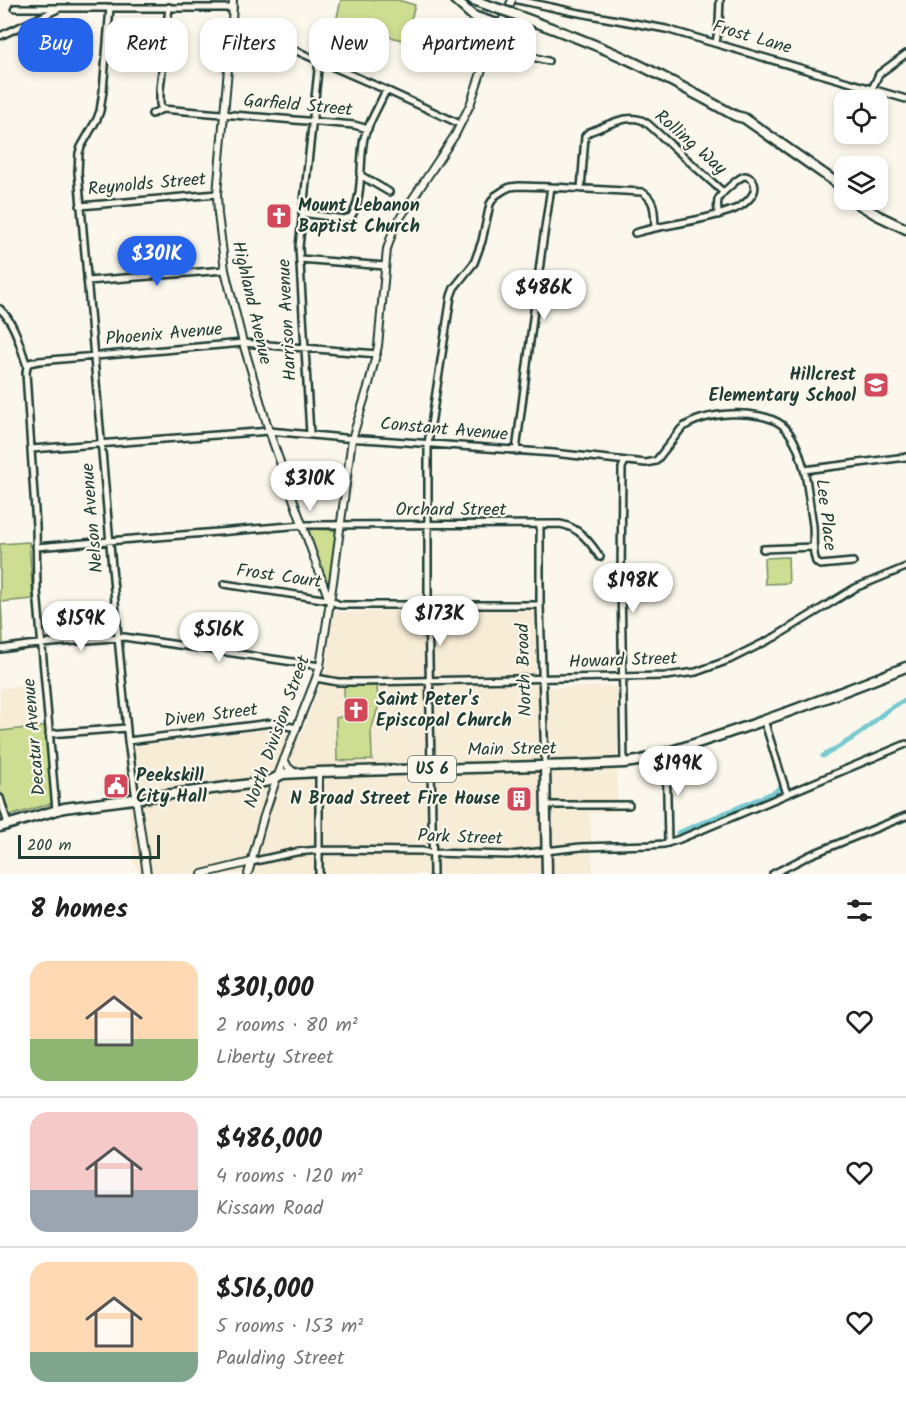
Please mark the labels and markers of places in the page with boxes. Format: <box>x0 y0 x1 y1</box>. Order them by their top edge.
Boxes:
place label: Mount Lebanon Baptist Church <box>298 192 420 242</box>
church icon: Mount Lebanon Baptist Church <box>264 201 294 231</box>
pin: $301K <box>115 236 199 287</box>
pin: $486K <box>502 270 586 321</box>
place label: Hillcrest Elementary School <box>709 361 857 411</box>
school or university icon: Hillcrest Elementary School <box>861 370 891 400</box>
pin: $310K <box>268 461 352 512</box>
pin: $198K <box>591 563 675 614</box>
pin: $173K <box>398 596 482 647</box>
pin: $159K <box>39 601 123 652</box>
pin: $516K <box>177 612 261 663</box>
place label: Saint Peter's Episcopal Church <box>376 686 512 736</box>
church icon: Saint Peter's Episcopal Church <box>341 695 371 725</box>
pin: $199K <box>636 746 720 797</box>
place label: Peekskill City Hall <box>136 762 207 812</box>
public building icon: Peekskill City Hall <box>101 771 131 801</box>
building icon: N Broad Street Fire House <box>504 784 534 814</box>
place label: N Broad Street Fire House <box>290 785 500 814</box>

